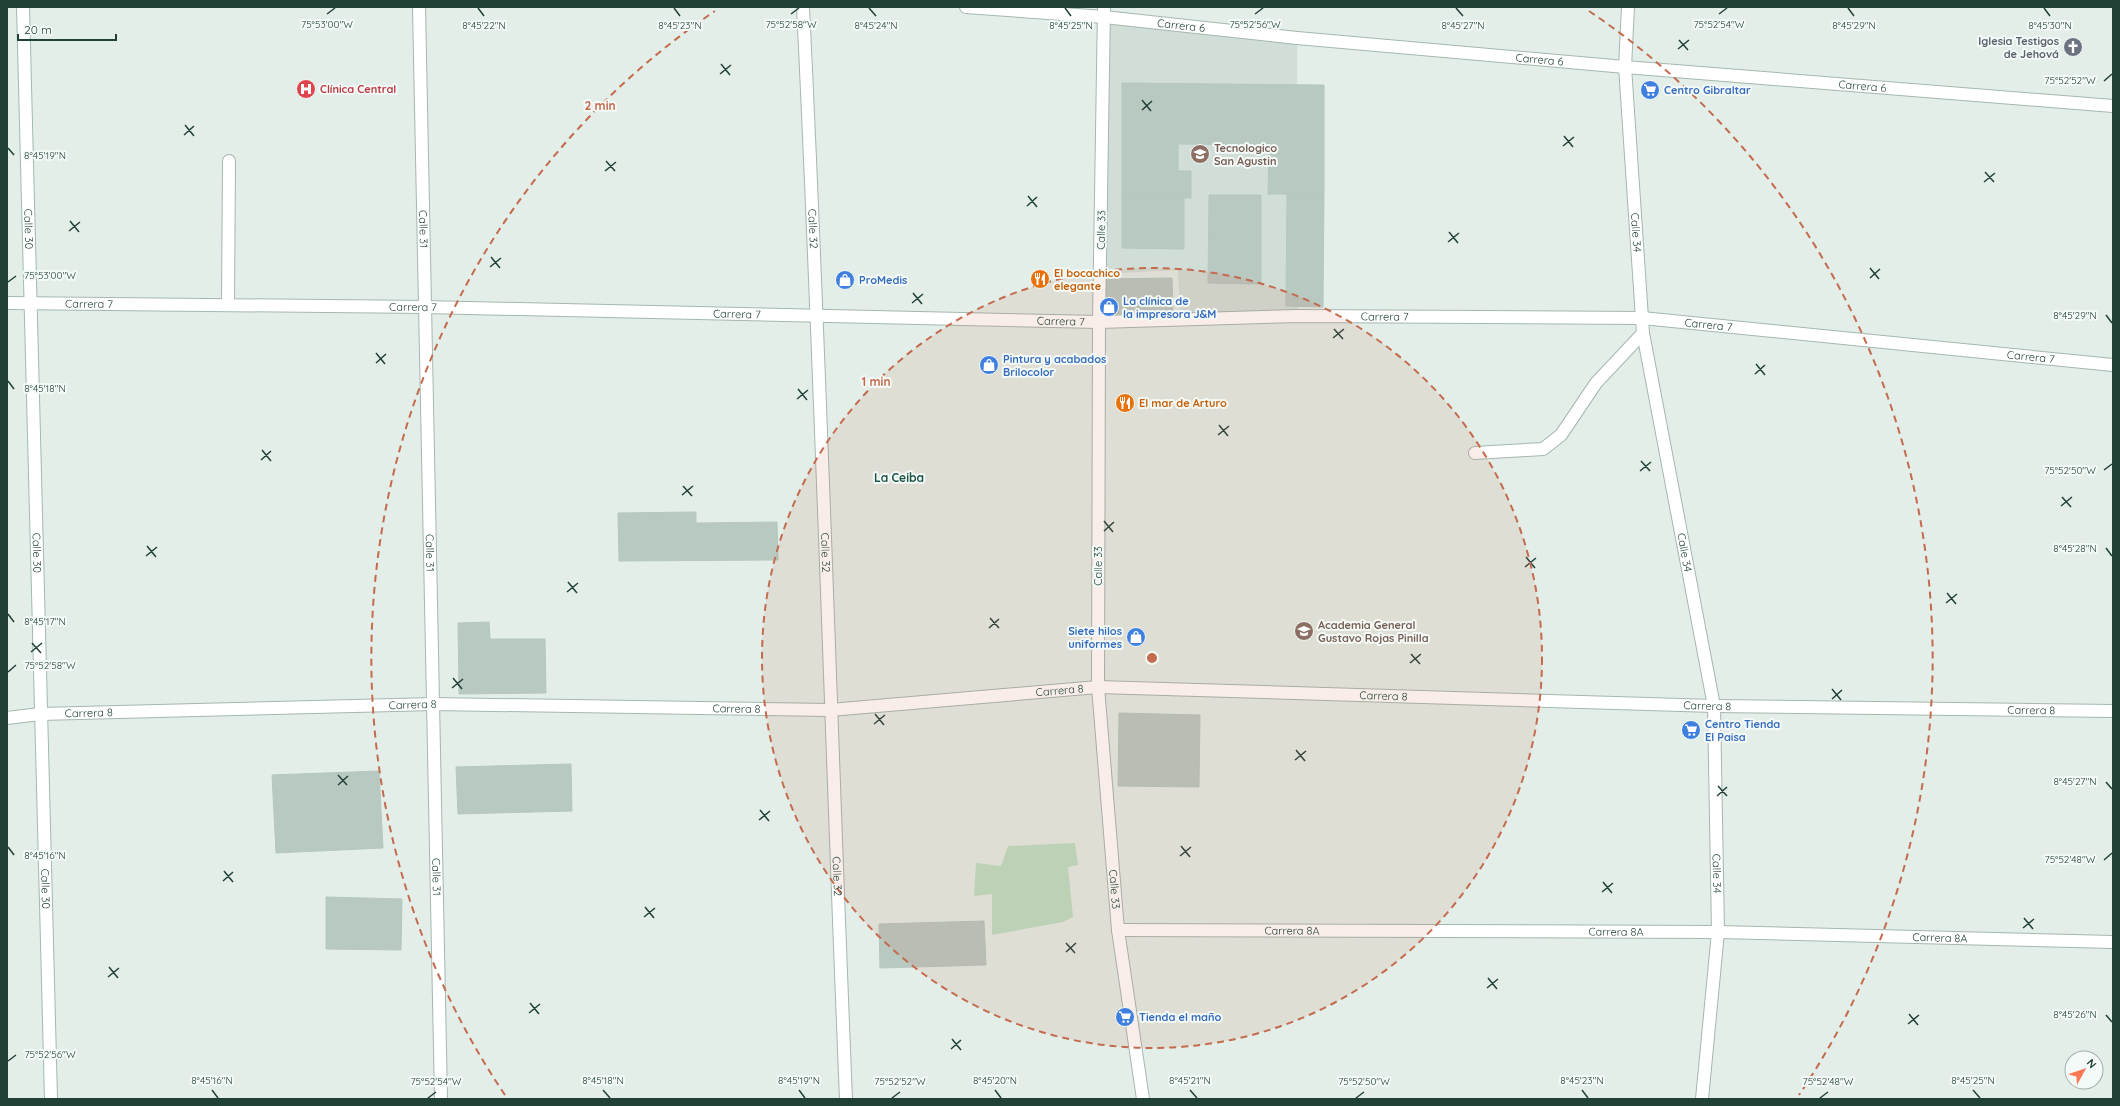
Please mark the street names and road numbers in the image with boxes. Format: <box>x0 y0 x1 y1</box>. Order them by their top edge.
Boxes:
street label: Carrera 6 <box>1157 16 1206 35</box>
street label: Carrera 6 <box>1515 50 1564 69</box>
street label: Carrera 6 <box>1838 77 1887 95</box>
street label: Calle 30 <box>21 209 36 249</box>
street label: Calle 32 <box>805 209 821 249</box>
street label: Calle 31 <box>416 210 431 248</box>
street label: Calle 33 <box>1094 210 1108 250</box>
street label: Calle 34 <box>1628 212 1645 253</box>
street label: Carrera 7 <box>65 297 113 311</box>
street label: Carrera 7 <box>389 300 437 314</box>
street label: Carrera 7 <box>713 306 761 321</box>
street label: Carrera 7 <box>1361 309 1409 324</box>
street label: Carrera 7 <box>1037 314 1085 329</box>
street label: Carrera 7 <box>1684 315 1733 334</box>
street label: Carrera 7 <box>2006 347 2056 366</box>
street label: Calle 30 <box>29 532 45 573</box>
street label: Calle 32 <box>818 532 833 573</box>
street label: Calle 34 <box>1674 532 1695 573</box>
street label: Calle 31 <box>423 534 437 572</box>
street label: Calle 33 <box>1091 546 1105 586</box>
street label: Carrera 8 <box>1035 681 1084 699</box>
street label: Carrera 8 <box>1359 688 1408 704</box>
street label: Carrera 8 <box>388 697 437 712</box>
street label: Carrera 8 <box>1683 698 1731 713</box>
street label: Carrera 8 <box>712 701 761 716</box>
street label: Carrera 8 <box>2007 703 2055 717</box>
street label: Carrera 8 <box>65 705 113 720</box>
street label: Calle 34 <box>1710 854 1724 894</box>
street label: Calle 32 <box>830 856 845 897</box>
street label: Calle 31 <box>429 858 444 896</box>
street label: Calle 30 <box>38 868 53 909</box>
street label: Calle 33 <box>1106 869 1123 910</box>
street label: Carrera 8A <box>1264 923 1320 938</box>
street label: Carrera 8A <box>1588 925 1644 939</box>
street label: Carrera 8A <box>1912 930 1968 945</box>

